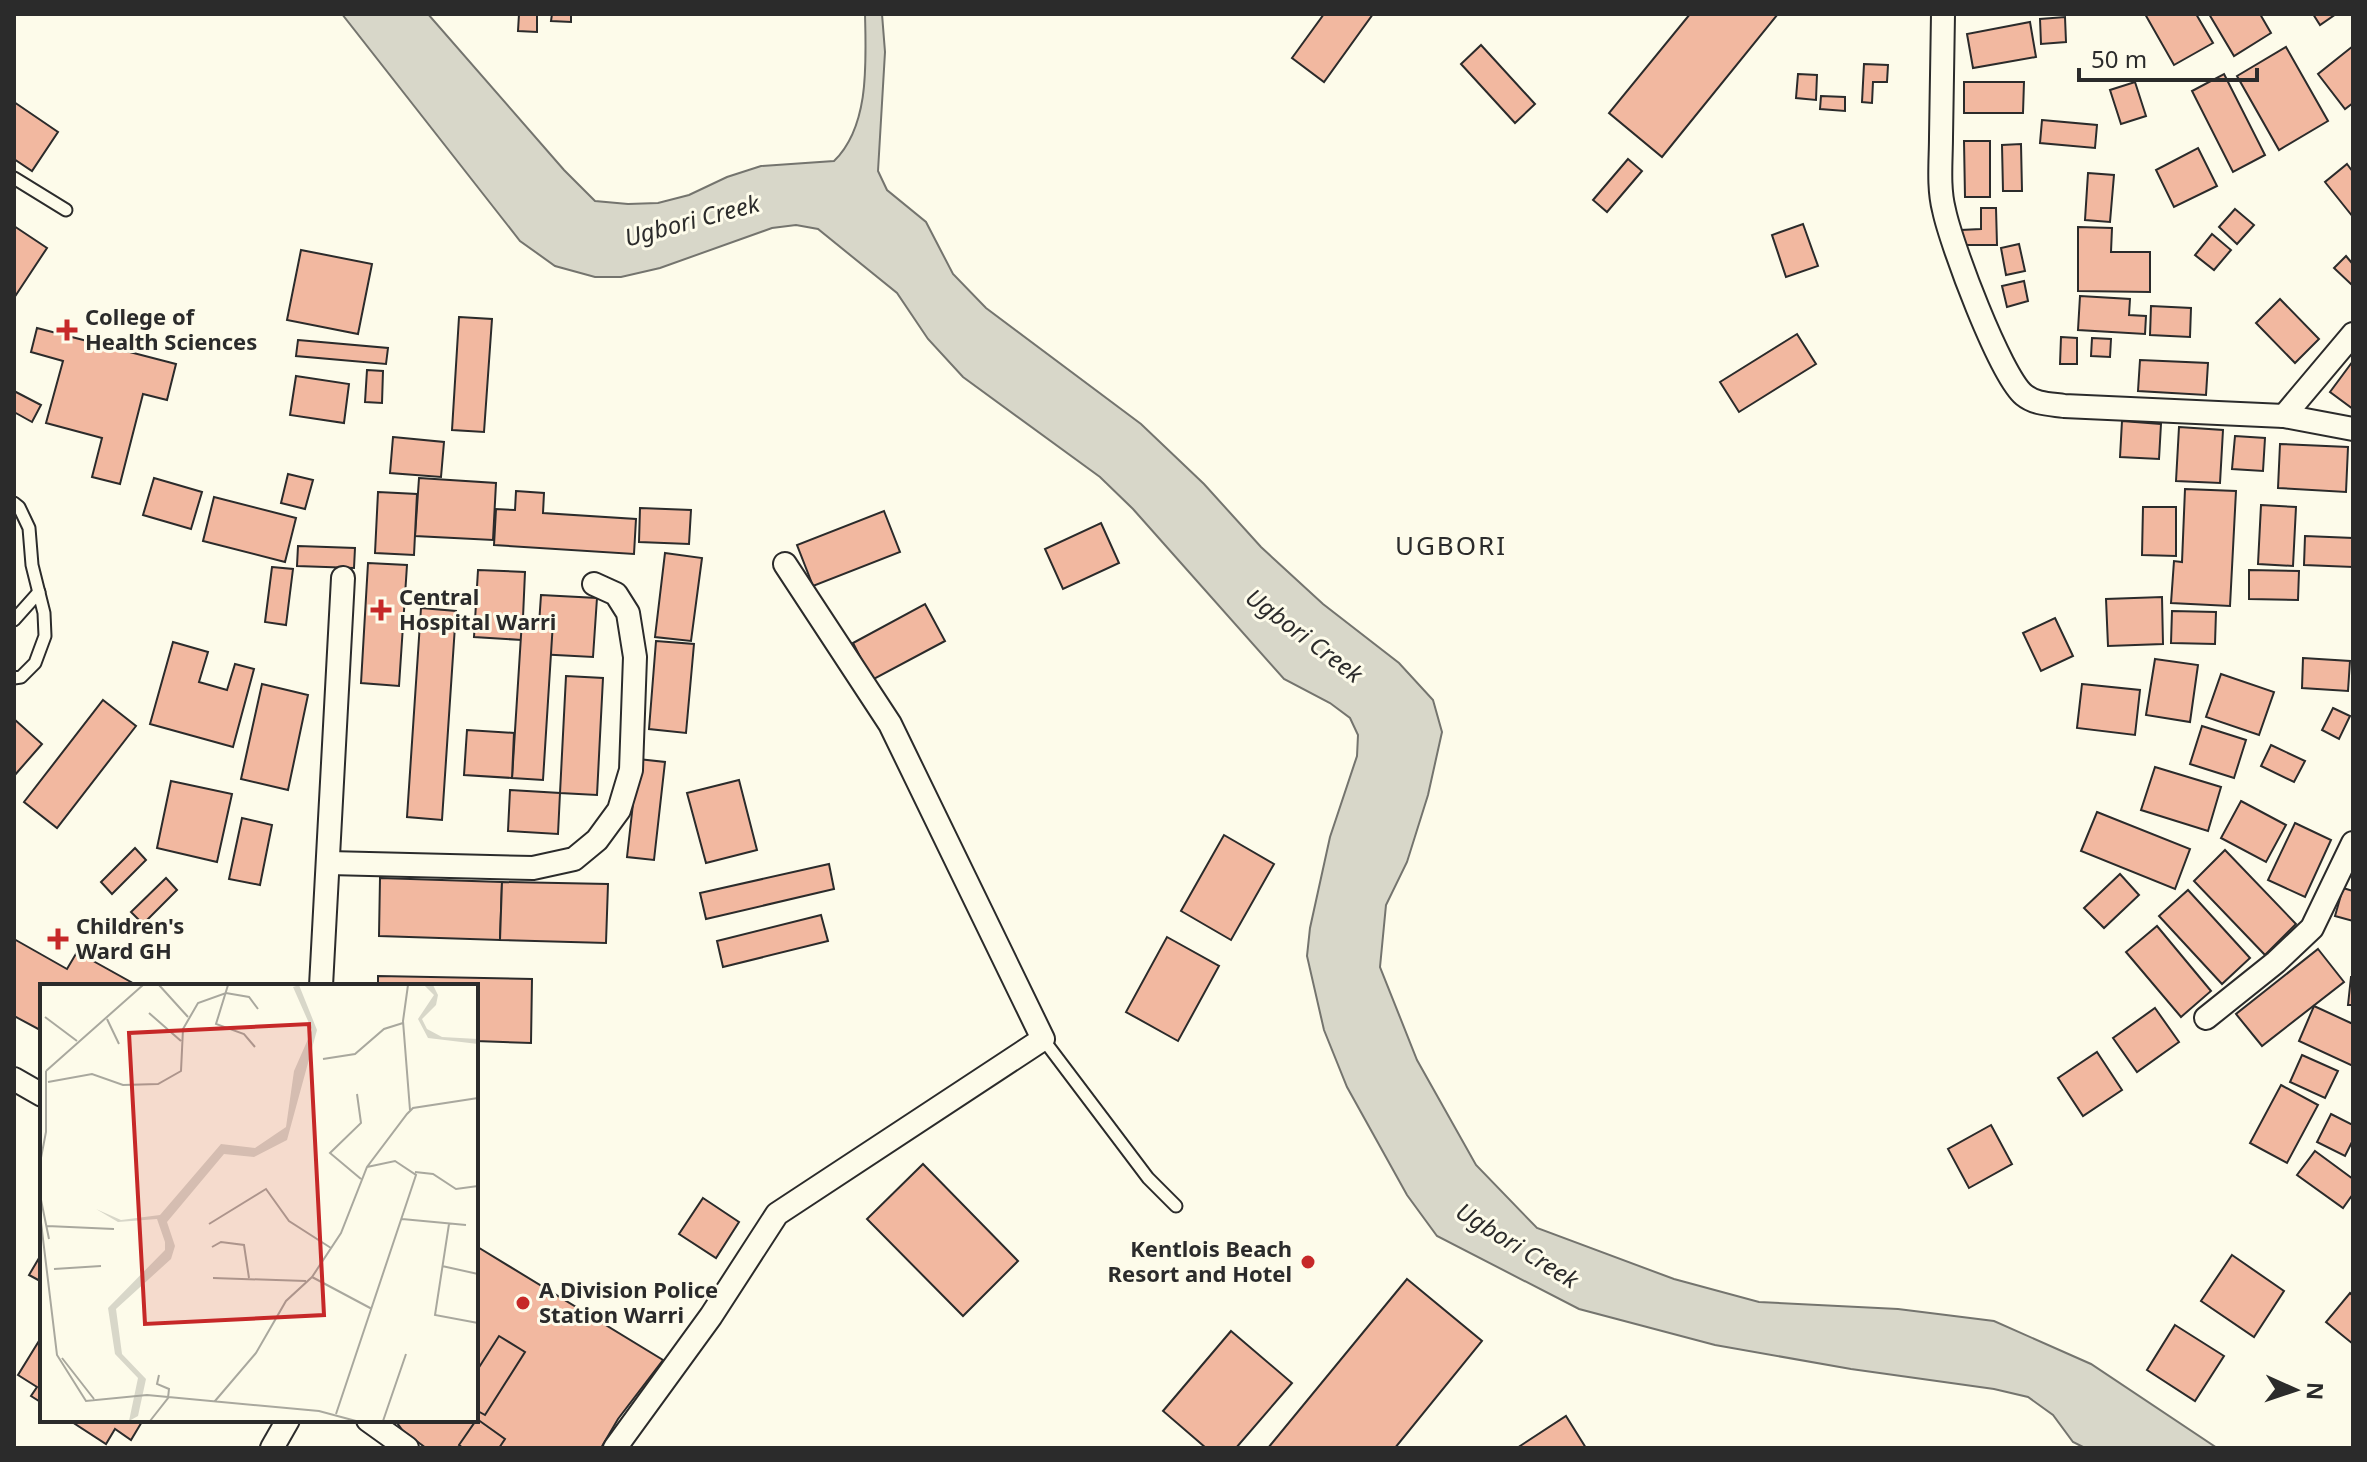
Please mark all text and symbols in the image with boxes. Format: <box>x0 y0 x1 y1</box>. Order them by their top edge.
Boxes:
scale bar <box>2079 32 2257 82</box>
text: 50 m <box>2091 42 2147 75</box>
water label: Ugbori Creek <box>620 185 764 253</box>
place label: College of Health Sciences <box>85 301 257 356</box>
marker: College of Health Sciences <box>56 319 78 341</box>
district label: UGBORI <box>1395 527 1507 563</box>
water label: Ugbori Creek <box>1240 580 1371 690</box>
place label: Central Hospital Warri <box>399 581 556 636</box>
marker: Central Hospital Warri <box>370 599 392 621</box>
place label: Children's Ward GH <box>76 910 184 965</box>
marker: Children's Ward GH <box>47 928 69 950</box>
inset map <box>40 984 478 1422</box>
water label: Ugbori Creek <box>1450 1194 1586 1296</box>
place label: Kentlois Beach Resort and Hotel <box>1108 1233 1292 1288</box>
marker: Kentlois Beach Resort and Hotel <box>1299 1253 1317 1271</box>
place label: A Division Police Station Warri <box>539 1274 718 1329</box>
marker: A Division Police Station Warri <box>514 1294 532 1312</box>
north arrow <box>2255 1350 2335 1430</box>
text: N <box>2301 1381 2331 1401</box>

